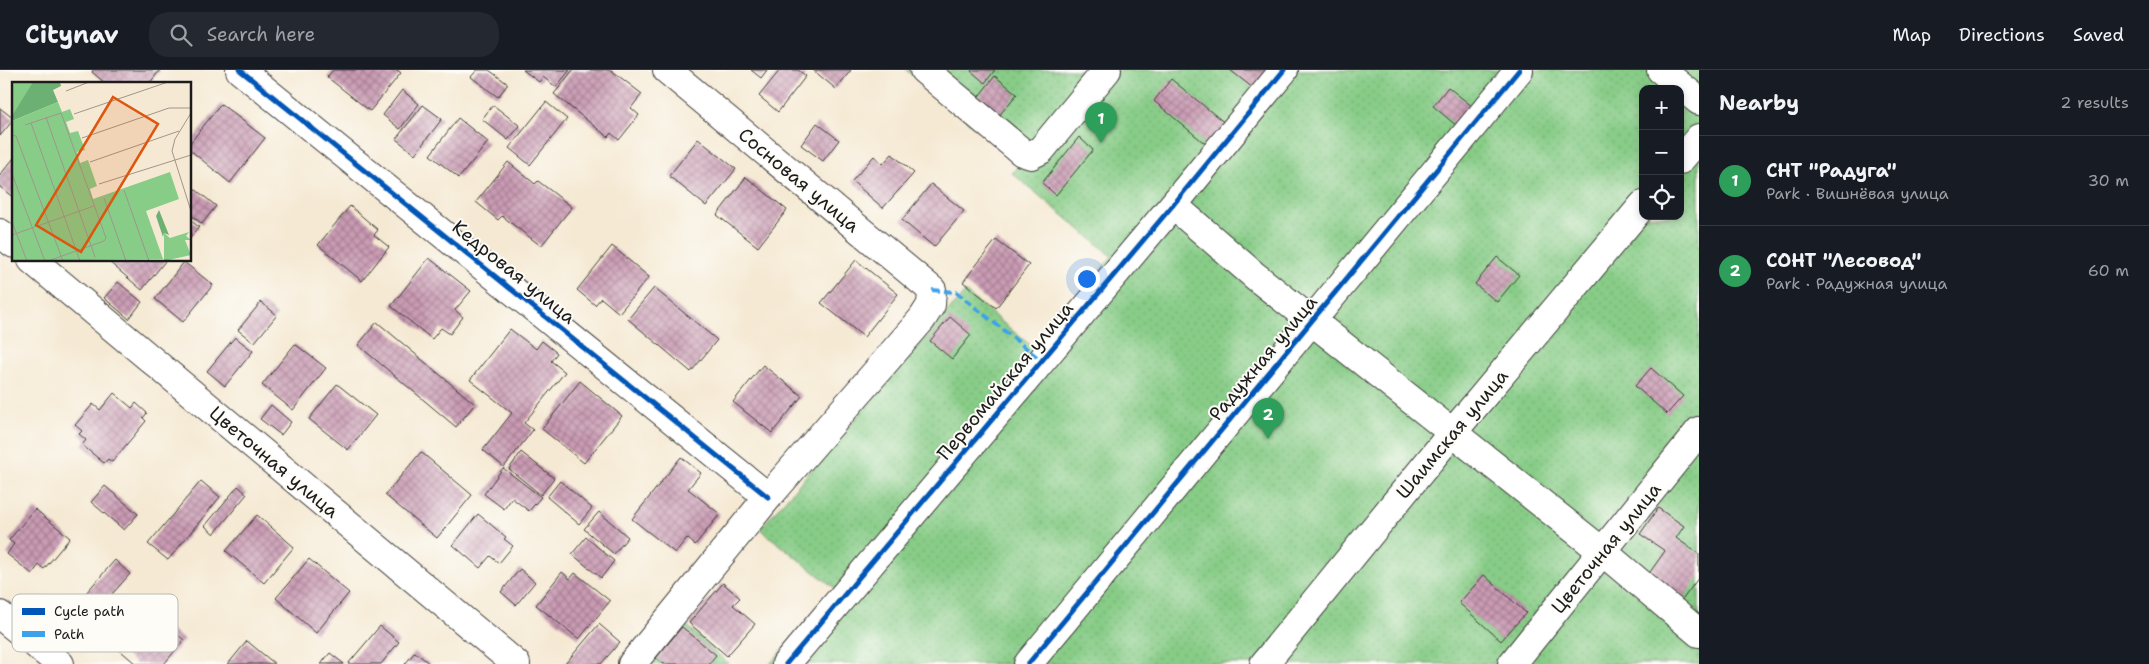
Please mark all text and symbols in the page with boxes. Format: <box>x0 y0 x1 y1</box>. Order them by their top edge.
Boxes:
search box <box>149 12 499 57</box>
text: Citynav <box>25 19 119 51</box>
icon: search <box>167 21 195 49</box>
text: Search here <box>207 22 315 47</box>
text: Map <box>1893 23 1931 47</box>
text: Directions <box>1959 23 2045 47</box>
text: Saved <box>2073 23 2124 47</box>
inset map <box>12 82 191 261</box>
map controls <box>1639 85 1684 220</box>
button: + <box>1639 85 1684 130</box>
text: Nearby <box>1719 89 1799 117</box>
text: 2 results <box>2060 92 2129 113</box>
pin: 1 <box>1085 102 1117 143</box>
street label: Сосновая улица <box>733 122 865 238</box>
button: − <box>1639 130 1684 175</box>
text: СНТ "Радуга" <box>1766 158 1897 183</box>
text: 1 <box>1731 170 1739 191</box>
text: 30 m <box>2088 170 2129 191</box>
button: locate <box>1639 175 1684 220</box>
text: Park · Вишнёвая улица <box>1766 183 1949 204</box>
street label: Кедровая улица <box>447 214 581 330</box>
text: СОНТ "Лесовод" <box>1766 248 1921 273</box>
text: 2 <box>1729 260 1741 281</box>
text: 60 m <box>2088 260 2129 281</box>
your location <box>1074 266 1100 292</box>
text: Park · Радужная улица <box>1766 273 1947 294</box>
street label: Радужная улица <box>1203 290 1323 426</box>
street label: Первомайская улица <box>931 296 1079 465</box>
street label: Шаимская улица <box>1390 364 1514 504</box>
pin: 2 <box>1252 398 1284 439</box>
street label: Цветочная улица <box>204 400 344 524</box>
street label: Цветочная улица <box>1545 477 1667 619</box>
legend <box>12 594 178 652</box>
text: Cycle path <box>54 602 125 620</box>
text: Path <box>54 625 85 643</box>

